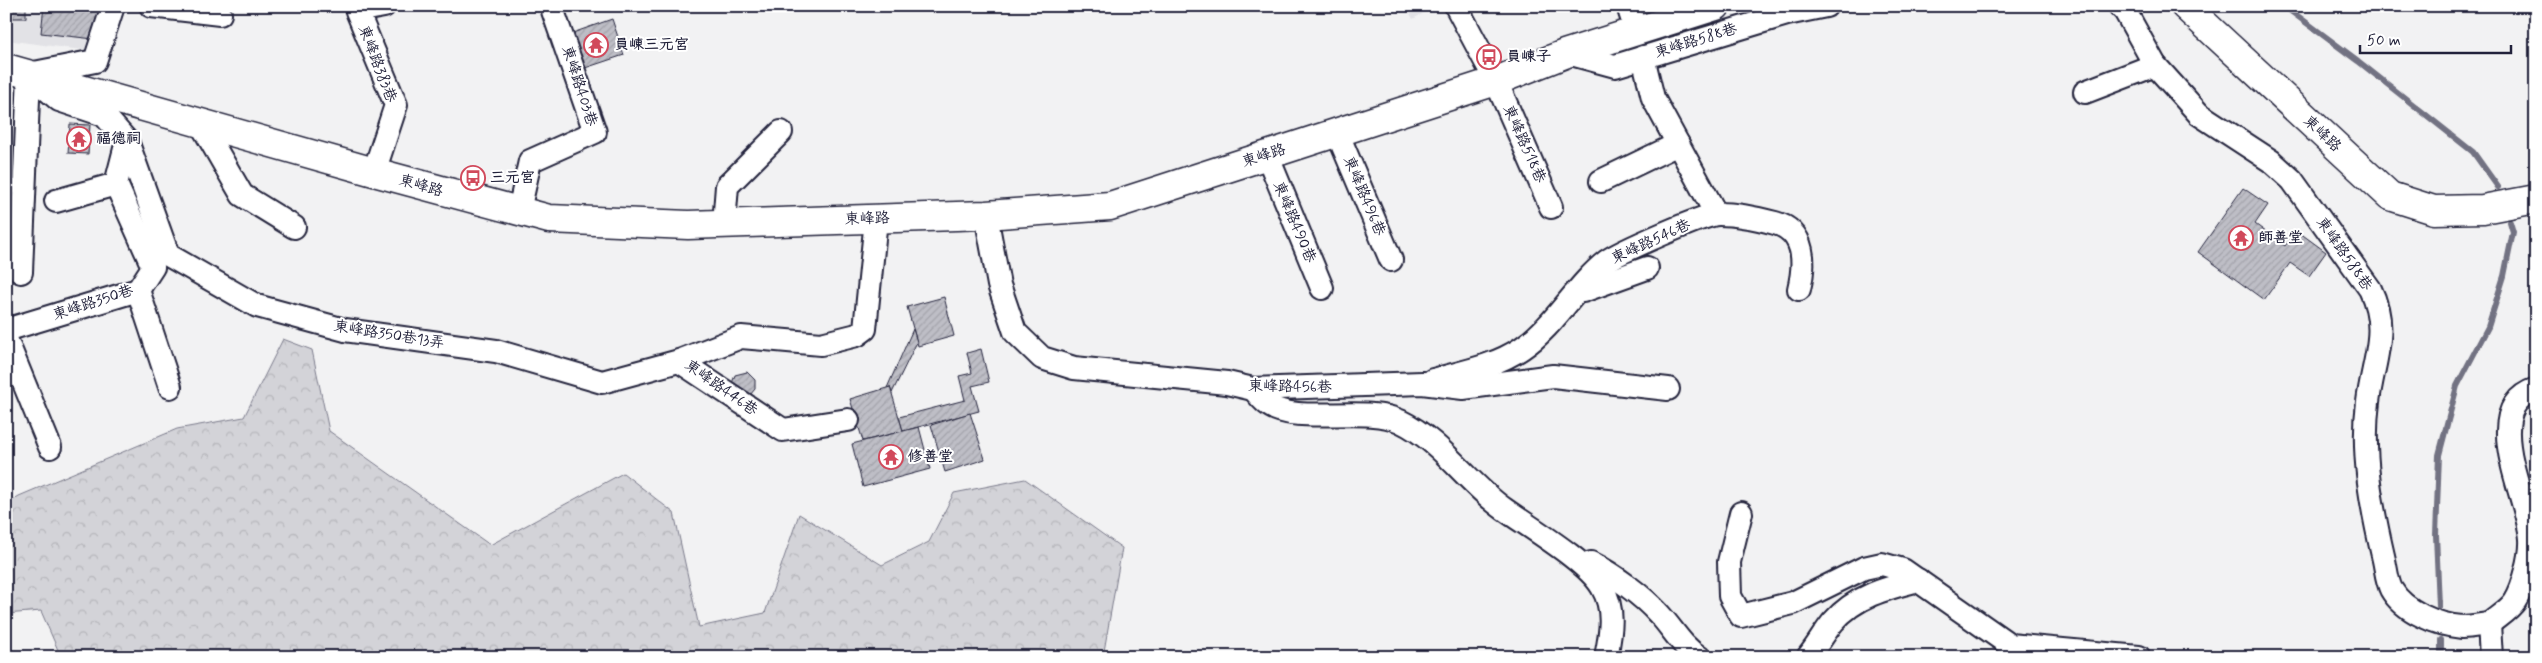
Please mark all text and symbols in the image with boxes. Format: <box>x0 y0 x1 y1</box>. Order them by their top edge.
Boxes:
street label: 東峰路588巷 <box>1652 19 1740 63</box>
scale bar <box>2360 22 2511 54</box>
street label: 東峰路383巷 <box>353 23 401 105</box>
text: 50 m <box>2367 31 2401 51</box>
temple icon: 員崠三元宮 <box>583 32 609 58</box>
place label: 員崠三元宮 <box>614 35 689 55</box>
street label: 東峰路403巷 <box>557 43 601 129</box>
bus stop icon: 員崠子 <box>1476 44 1502 70</box>
place label: 員崠子 <box>1506 47 1551 67</box>
street label: 東峰路518巷 <box>1498 102 1550 186</box>
street label: 東峰路 <box>2299 111 2345 157</box>
temple icon: 福德祠 <box>66 126 92 152</box>
place label: 福德祠 <box>96 129 141 149</box>
street label: 東峰路 <box>1240 140 1288 172</box>
street label: 東峰路496巷 <box>1338 153 1390 239</box>
bus stop icon: 三元宮 <box>460 165 486 191</box>
place label: 三元宮 <box>490 168 535 188</box>
street label: 東峰路 <box>397 170 445 202</box>
street label: 東峰路490巷 <box>1268 178 1320 266</box>
street label: 東峰路 <box>844 208 890 230</box>
street label: 東峰路588巷 <box>2311 213 2377 295</box>
street label: 東峰路546巷 <box>1608 215 1694 269</box>
temple icon: 師善堂 <box>2228 225 2254 251</box>
place label: 師善堂 <box>2258 228 2303 248</box>
street label: 東峰路350巷 <box>50 281 136 325</box>
street label: 東峰路350巷13弄 <box>332 316 446 354</box>
street label: 東峰路446巷 <box>680 355 762 421</box>
street label: 東峰路456巷 <box>1248 376 1332 398</box>
temple icon: 修善堂 <box>878 444 904 470</box>
place label: 修善堂 <box>908 447 953 467</box>

